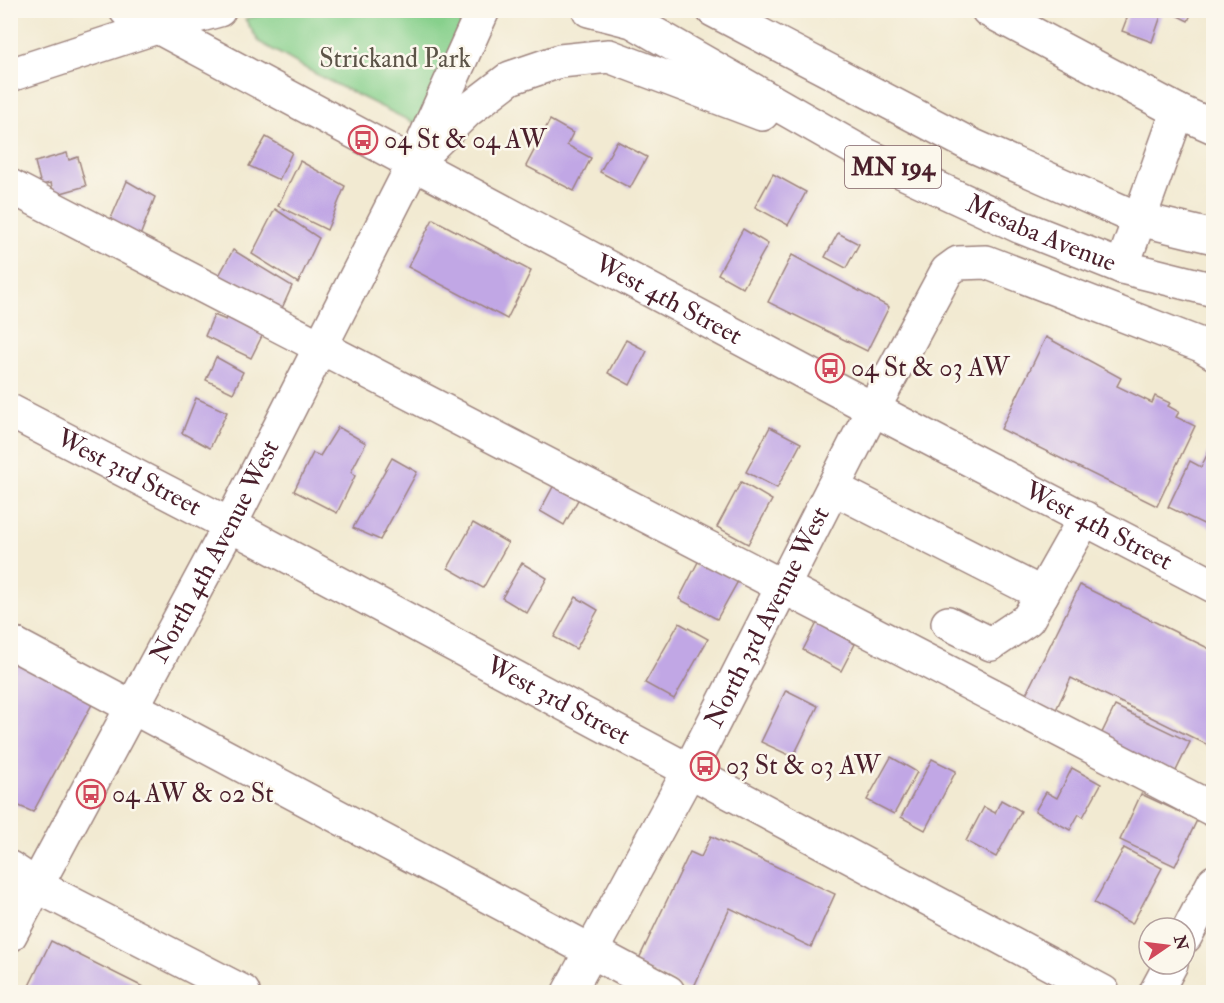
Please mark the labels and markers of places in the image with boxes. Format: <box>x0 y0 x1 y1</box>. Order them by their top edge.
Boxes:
bus stop icon: 04 St & 04 AW <box>347 124 379 156</box>
place label: 04 St & 04 AW <box>384 124 548 156</box>
bus stop icon: 04 St & 03 AW <box>814 352 846 384</box>
place label: 04 St & 03 AW <box>851 352 1011 384</box>
bus stop icon: 03 St & 03 AW <box>689 750 721 782</box>
place label: 03 St & 03 AW <box>726 750 882 782</box>
bus stop icon: 04 AW & 02 St <box>75 778 107 810</box>
place label: 04 AW & 02 St <box>112 778 274 810</box>

